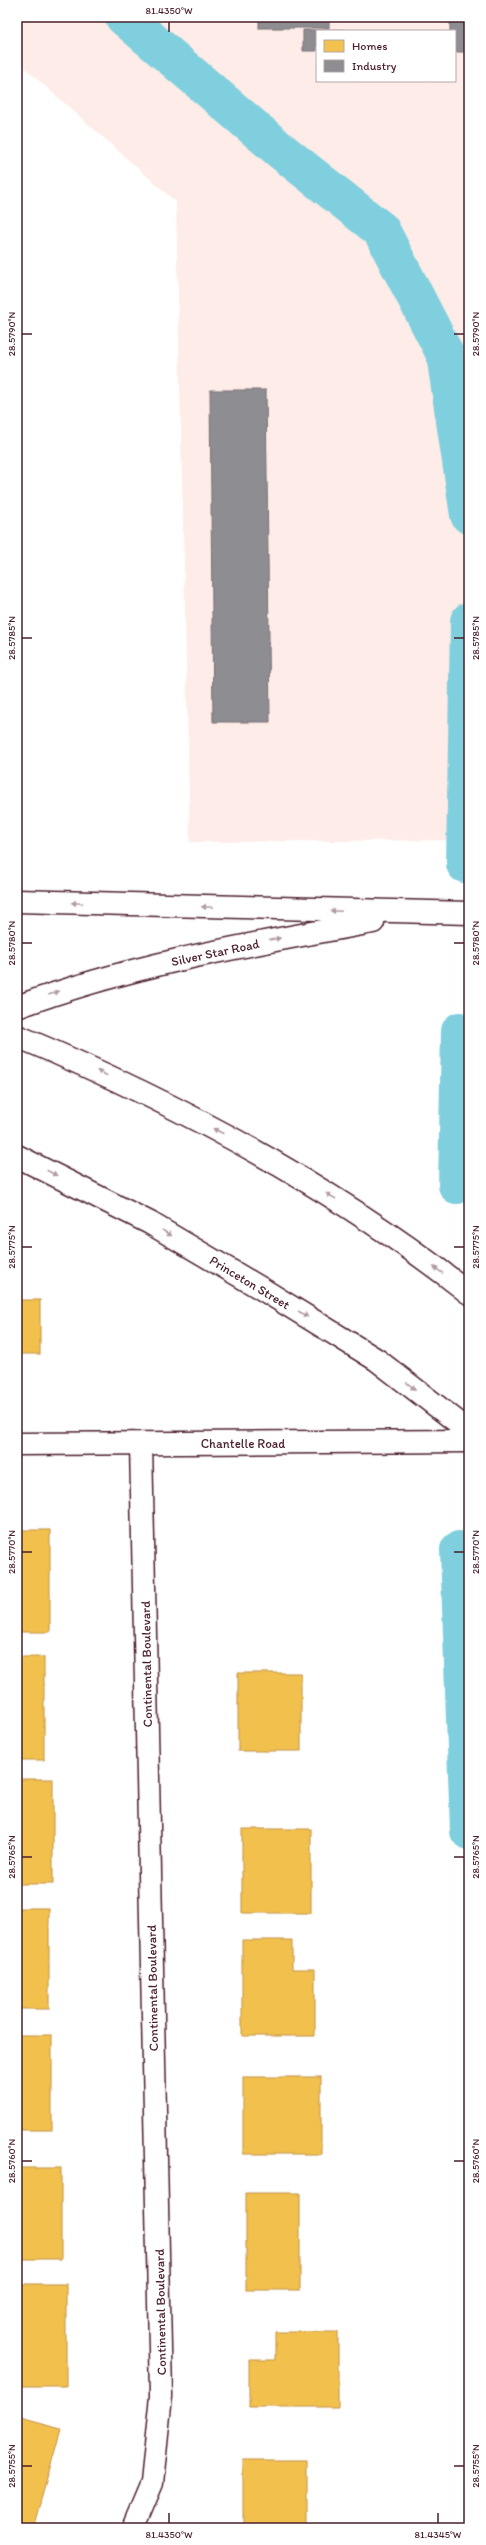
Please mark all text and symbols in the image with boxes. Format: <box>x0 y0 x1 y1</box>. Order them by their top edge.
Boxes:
text: 81.4350°W <box>146 4 193 17</box>
legend <box>316 30 456 82</box>
text: Homes <box>352 39 388 53</box>
text: Industry <box>352 59 397 73</box>
text: 28.5790°N <box>5 312 18 356</box>
text: 28.5790°N <box>469 312 482 356</box>
text: 28.5785°N <box>5 616 18 660</box>
text: 28.5785°N <box>469 616 482 660</box>
one-way arrow <box>70 900 83 906</box>
one-way arrow <box>200 904 213 910</box>
one-way arrow <box>329 908 342 914</box>
text: 28.5780°N <box>5 920 18 965</box>
text: 28.5780°N <box>469 920 482 965</box>
street label: Silver Star Road <box>170 936 260 969</box>
one-way arrow <box>269 936 281 942</box>
one-way arrow <box>48 990 60 996</box>
one-way arrow <box>96 1069 108 1076</box>
one-way arrow <box>213 1128 224 1134</box>
one-way arrow <box>46 1170 58 1176</box>
one-way arrow <box>325 1193 337 1200</box>
text: 28.5775°N <box>5 1225 18 1269</box>
text: 28.5775°N <box>469 1225 482 1269</box>
one-way arrow <box>162 1229 173 1236</box>
street label: Princeton Street <box>207 1253 293 1312</box>
one-way arrow <box>433 1266 443 1274</box>
one-way arrow <box>298 1310 308 1318</box>
one-way arrow <box>406 1382 417 1390</box>
street label: Chantelle Road <box>201 1436 285 1451</box>
text: 28.5770°N <box>5 1530 18 1574</box>
text: 28.5770°N <box>469 1530 482 1574</box>
street label: Continental Boulevard <box>138 1601 155 1727</box>
text: 28.5765°N <box>5 1835 18 1879</box>
text: 28.5765°N <box>469 1835 482 1879</box>
street label: Continental Boulevard <box>144 1925 161 2051</box>
text: 28.5760°N <box>5 2138 18 2183</box>
text: 28.5760°N <box>469 2138 482 2183</box>
street label: Continental Boulevard <box>152 2249 169 2375</box>
text: 28.5755°N <box>5 2444 18 2488</box>
text: 28.5755°N <box>469 2444 482 2488</box>
text: 81.4350°W <box>146 2528 193 2541</box>
text: 81.4345°W <box>415 2528 462 2541</box>

